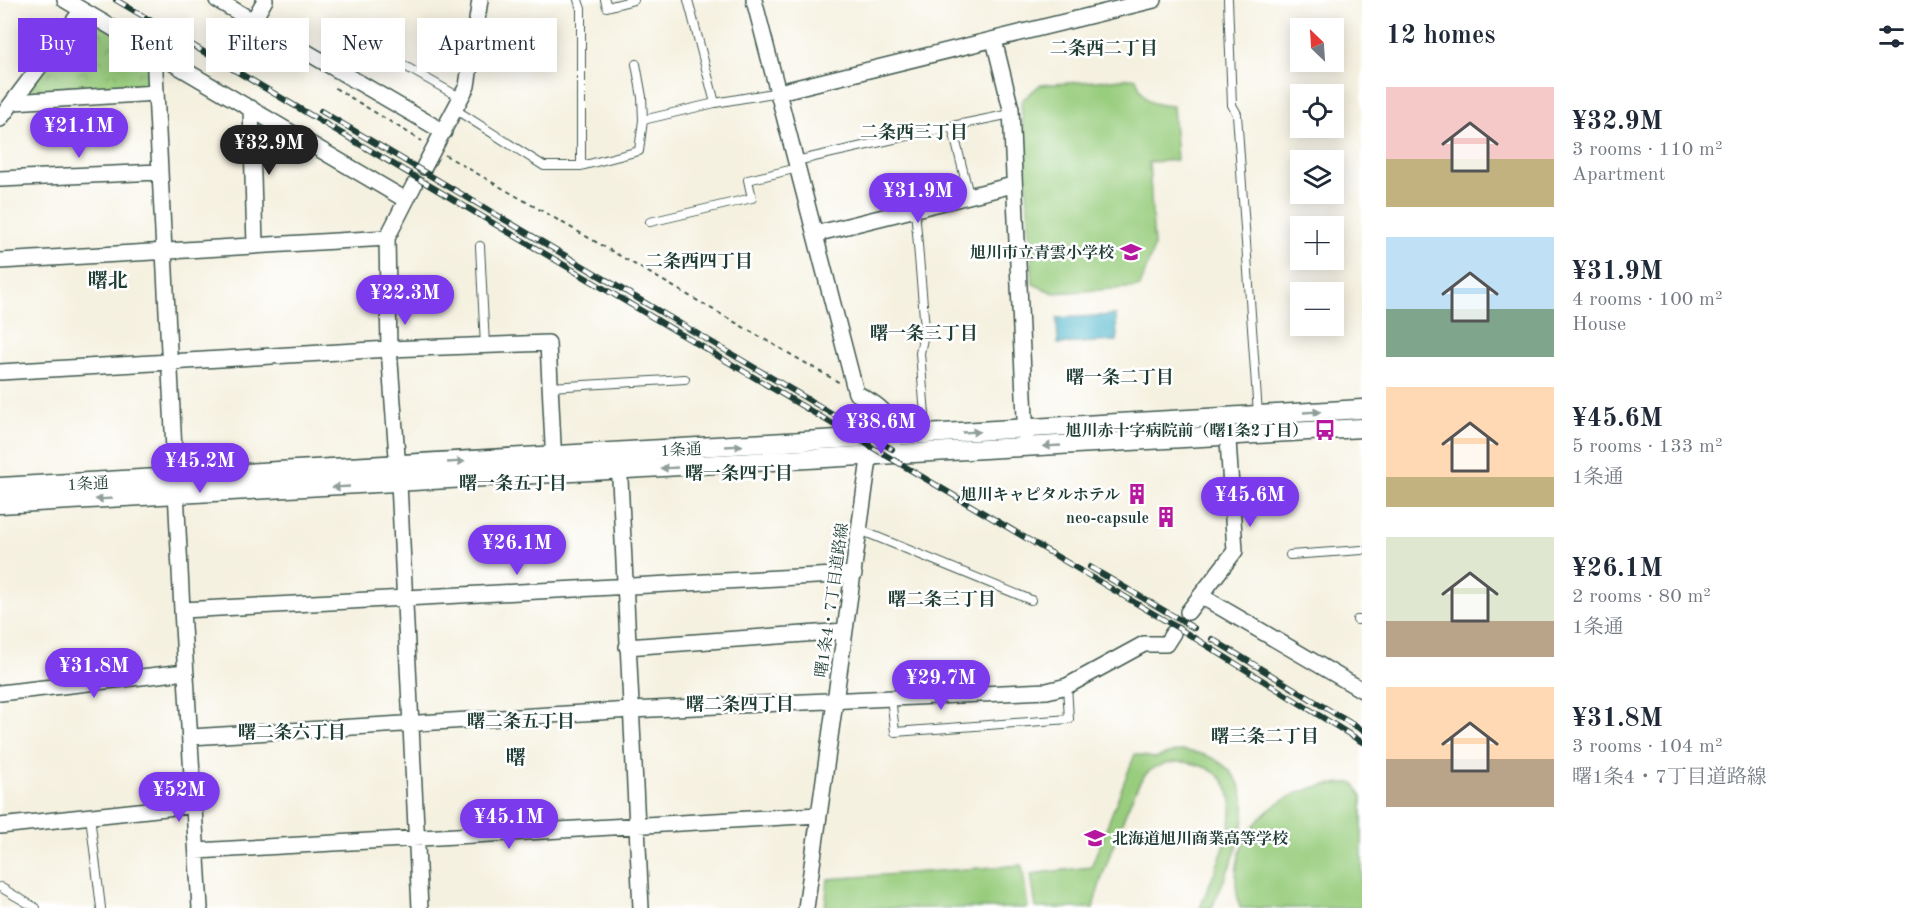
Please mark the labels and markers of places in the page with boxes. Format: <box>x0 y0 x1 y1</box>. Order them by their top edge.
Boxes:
pin: ¥21.1M <box>30 108 128 159</box>
pin: ¥32.9M <box>220 125 318 176</box>
pin: ¥31.9M <box>869 173 967 224</box>
school or university icon: 旭川市立青雲小学校 <box>1119 240 1143 264</box>
place label: 旭川市立青雲小学校 <box>970 244 1115 262</box>
pin: ¥22.3M <box>356 275 454 326</box>
pin: ¥38.6M <box>832 404 930 455</box>
bus stop icon: 旭川赤十字病院前（曙1条2丁目） <box>1313 418 1337 442</box>
place label: 旭川赤十字病院前（曙1条2丁目） <box>1065 422 1308 440</box>
pin: ¥45.2M <box>151 443 249 494</box>
pin: ¥45.6M <box>1201 477 1299 528</box>
building icon: 旭川キャピタルホテル <box>1125 482 1149 506</box>
place label: 旭川キャピタルホテル <box>961 486 1120 504</box>
building icon: neo‐capsule <box>1154 505 1178 529</box>
place label: neo‐capsule <box>1066 511 1149 527</box>
pin: ¥26.1M <box>468 525 566 576</box>
pin: ¥31.8M <box>45 648 143 699</box>
pin: ¥29.7M <box>892 660 990 711</box>
pin: ¥52M <box>143 772 215 823</box>
pin: ¥45.1M <box>460 799 558 850</box>
school or university icon: 北海道旭川商業高等学校 <box>1083 826 1107 850</box>
place label: 北海道旭川商業高等学校 <box>1112 830 1289 848</box>

